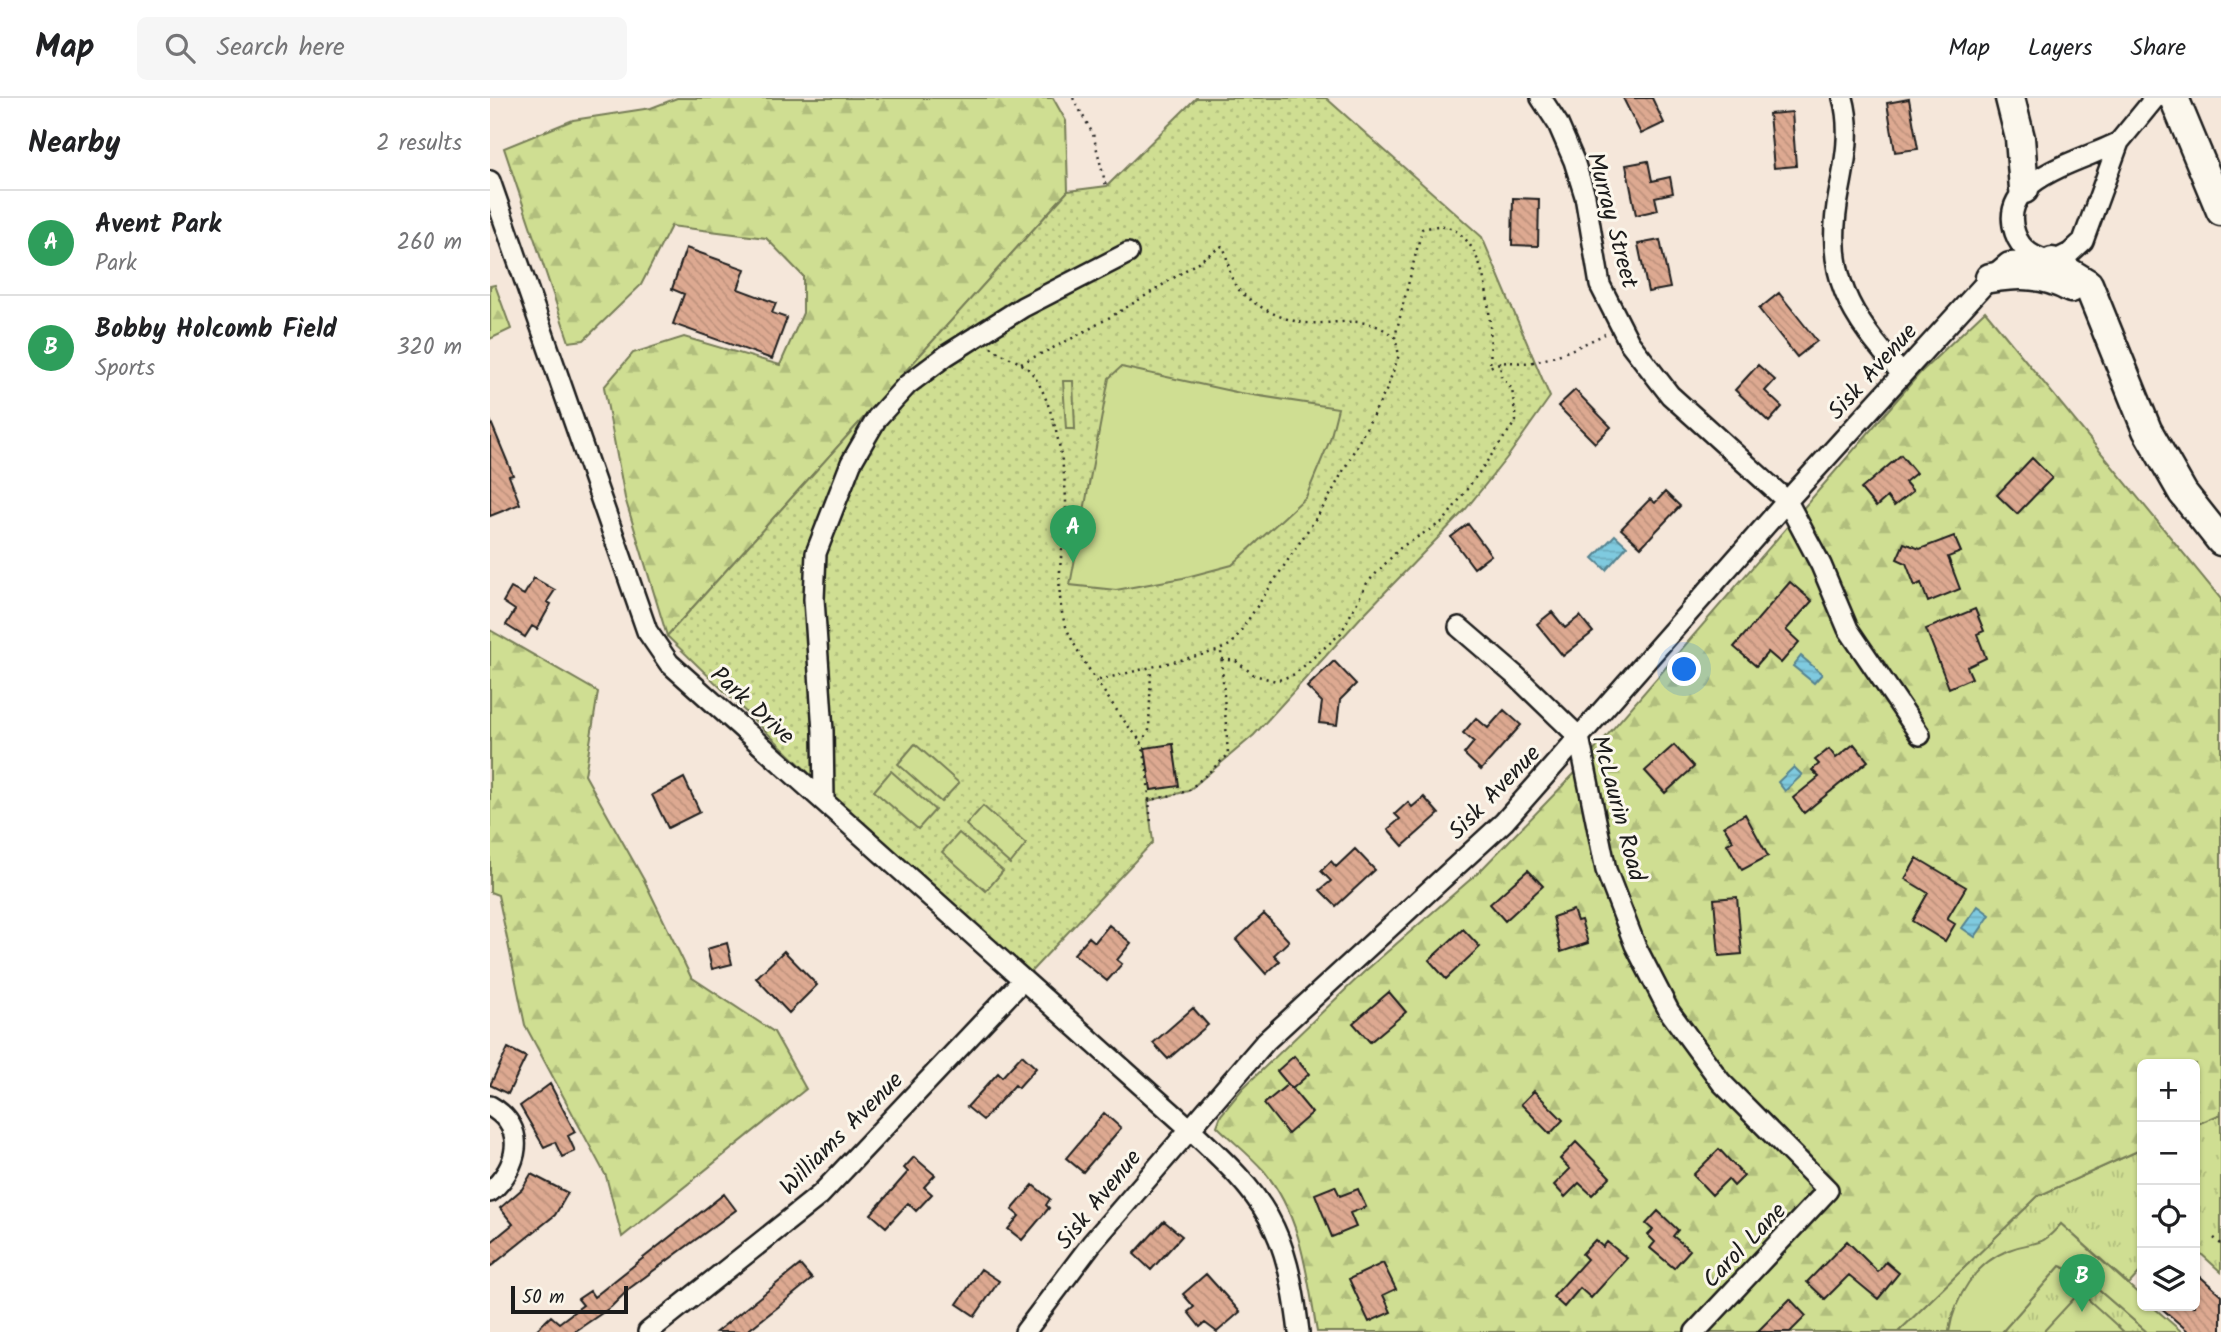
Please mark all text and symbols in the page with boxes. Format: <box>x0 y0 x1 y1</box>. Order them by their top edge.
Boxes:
search box <box>137 17 627 80</box>
text: Map <box>35 22 95 75</box>
text: Search here <box>217 27 345 69</box>
icon: search <box>161 29 199 67</box>
text: Map <box>1948 29 1990 68</box>
text: Layers <box>2028 29 2092 68</box>
text: Share <box>2130 29 2186 68</box>
text: Nearby <box>28 120 120 168</box>
text: 2 results <box>376 126 462 162</box>
street label: Murray Street <box>1575 148 1649 293</box>
text: Avent Park <box>95 204 221 246</box>
text: A <box>44 225 58 261</box>
text: 260 m <box>397 225 462 261</box>
text: Park <box>95 246 137 282</box>
text: Bobby Holcomb Field <box>95 309 337 351</box>
street label: Sisk Avenue <box>1818 314 1928 430</box>
text: B <box>44 330 58 366</box>
text: 320 m <box>396 330 462 366</box>
text: Sports <box>95 351 155 387</box>
pin: A <box>1050 505 1096 563</box>
your location <box>1667 652 1701 686</box>
street label: Park Drive <box>701 657 804 755</box>
street label: McLaurin Road <box>1579 731 1656 887</box>
street label: Sisk Avenue <box>1439 736 1551 850</box>
map controls <box>2137 1059 2200 1311</box>
button: + <box>2137 1059 2200 1122</box>
street label: Williams Avenue <box>771 1063 914 1205</box>
button: − <box>2137 1122 2200 1185</box>
street label: Sisk Avenue <box>1046 1141 1152 1259</box>
button: locate <box>2137 1185 2200 1248</box>
street label: Carol Lane <box>1694 1194 1797 1298</box>
button: layers <box>2137 1248 2200 1311</box>
pin: B <box>2059 1254 2105 1312</box>
scale bar <box>511 1283 628 1315</box>
text: 50 m <box>522 1283 564 1313</box>

